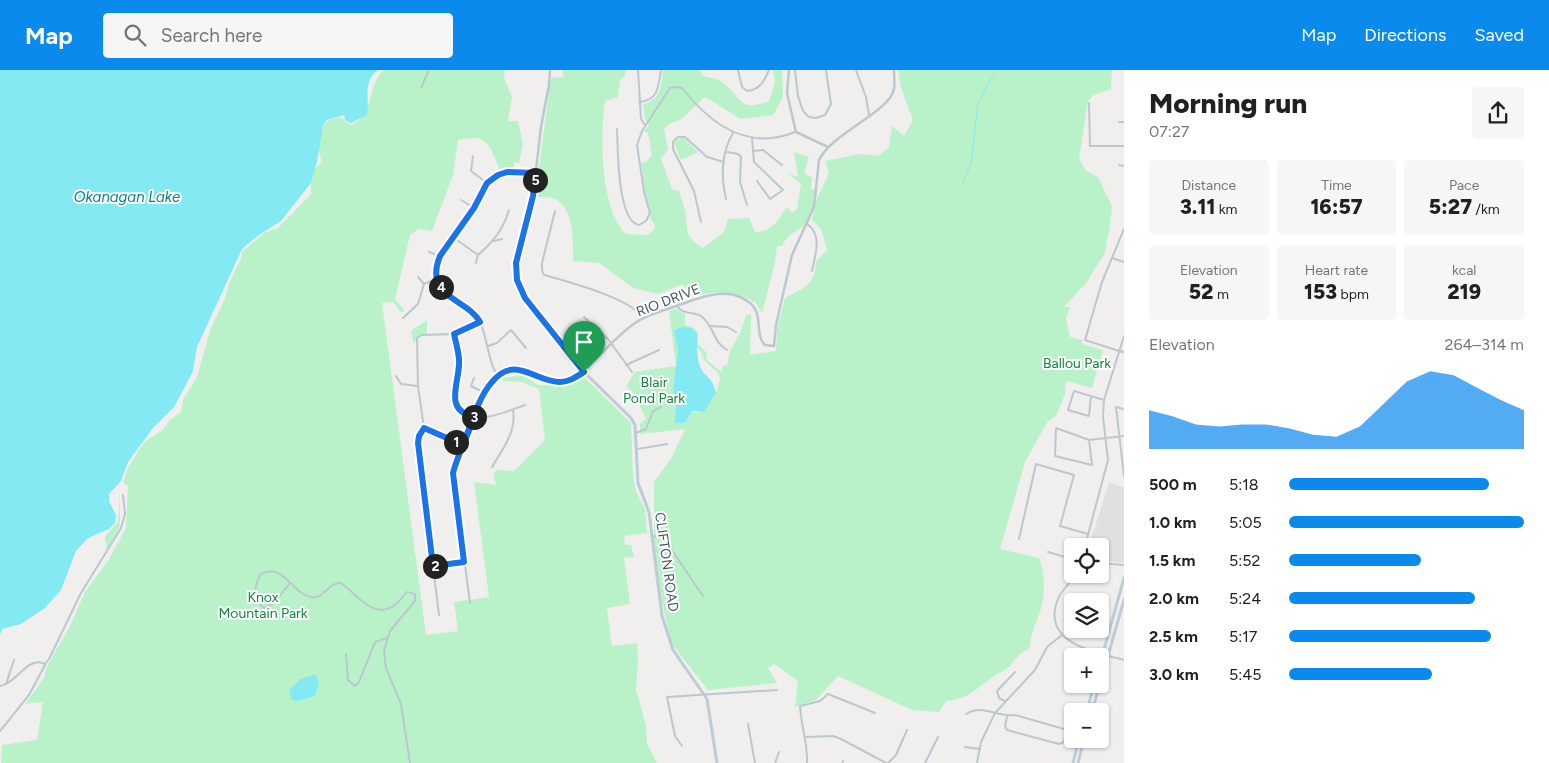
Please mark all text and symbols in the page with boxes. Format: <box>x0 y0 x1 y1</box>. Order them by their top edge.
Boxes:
search box <box>103 13 453 58</box>
text: Map <box>25 21 73 50</box>
icon: search <box>121 21 149 49</box>
text: Search here <box>161 24 262 47</box>
text: Map <box>1301 24 1336 46</box>
text: Directions <box>1364 24 1446 46</box>
text: Saved <box>1474 24 1524 46</box>
text: Morning run <box>1149 86 1307 120</box>
button: share <box>1472 87 1524 139</box>
text: 07:27 <box>1149 122 1189 141</box>
pin: 5 <box>522 168 548 192</box>
text: 5 <box>531 172 540 189</box>
text: Distance <box>1181 177 1236 194</box>
text: Time <box>1321 177 1352 194</box>
text: Pace <box>1449 177 1479 194</box>
water label: Okanagan Lake <box>74 188 180 206</box>
text: 3.11 <box>1180 194 1215 219</box>
text: 16:57 <box>1310 194 1363 219</box>
text: 5:27 <box>1429 194 1472 219</box>
text: km <box>1215 201 1238 218</box>
text: /km <box>1472 201 1500 218</box>
text: Elevation <box>1180 262 1238 279</box>
text: Heart rate <box>1305 262 1368 279</box>
text: kcal <box>1452 262 1476 279</box>
pin: 4 <box>428 274 454 300</box>
text: 4 <box>437 279 446 296</box>
text: 52 <box>1189 279 1213 304</box>
text: 153 <box>1304 279 1337 304</box>
text: 219 <box>1447 279 1481 304</box>
street label: RIO DRIVE <box>634 281 703 320</box>
text: m <box>1213 286 1229 303</box>
text: bpm <box>1337 286 1369 303</box>
pin <box>563 321 605 372</box>
icon: arrive <box>570 328 598 356</box>
text: Elevation <box>1149 335 1215 354</box>
text: 264–314 m <box>1444 335 1524 354</box>
park label: Ballou Park <box>1043 355 1111 372</box>
park label: Blair Pond Park <box>623 374 685 407</box>
pin: 3 <box>462 404 486 430</box>
text: 3 <box>471 409 478 426</box>
pin: 1 <box>444 430 468 454</box>
text: 1 <box>454 434 459 451</box>
text: 500 m <box>1149 475 1197 494</box>
text: 5:18 <box>1229 475 1259 494</box>
street label: CLIFTON ROAD <box>651 511 682 613</box>
text: 1.0 km <box>1149 513 1196 532</box>
text: 5:05 <box>1229 513 1262 532</box>
map controls <box>1064 538 1109 748</box>
button: locate <box>1064 538 1109 583</box>
text: 1.5 km <box>1149 551 1195 570</box>
text: 5:52 <box>1229 551 1260 570</box>
pin: 2 <box>422 554 448 578</box>
text: 2 <box>431 558 440 575</box>
park label: Knox Mountain Park <box>218 589 308 622</box>
text: 2.0 km <box>1149 589 1199 608</box>
text: 5:24 <box>1229 589 1261 608</box>
button: layers <box>1064 593 1109 638</box>
text: 2.5 km <box>1149 627 1198 646</box>
text: 5:17 <box>1229 627 1257 646</box>
button: + <box>1064 648 1109 693</box>
text: 3.0 km <box>1149 665 1199 684</box>
text: 5:45 <box>1229 665 1261 684</box>
button: − <box>1064 703 1109 748</box>

